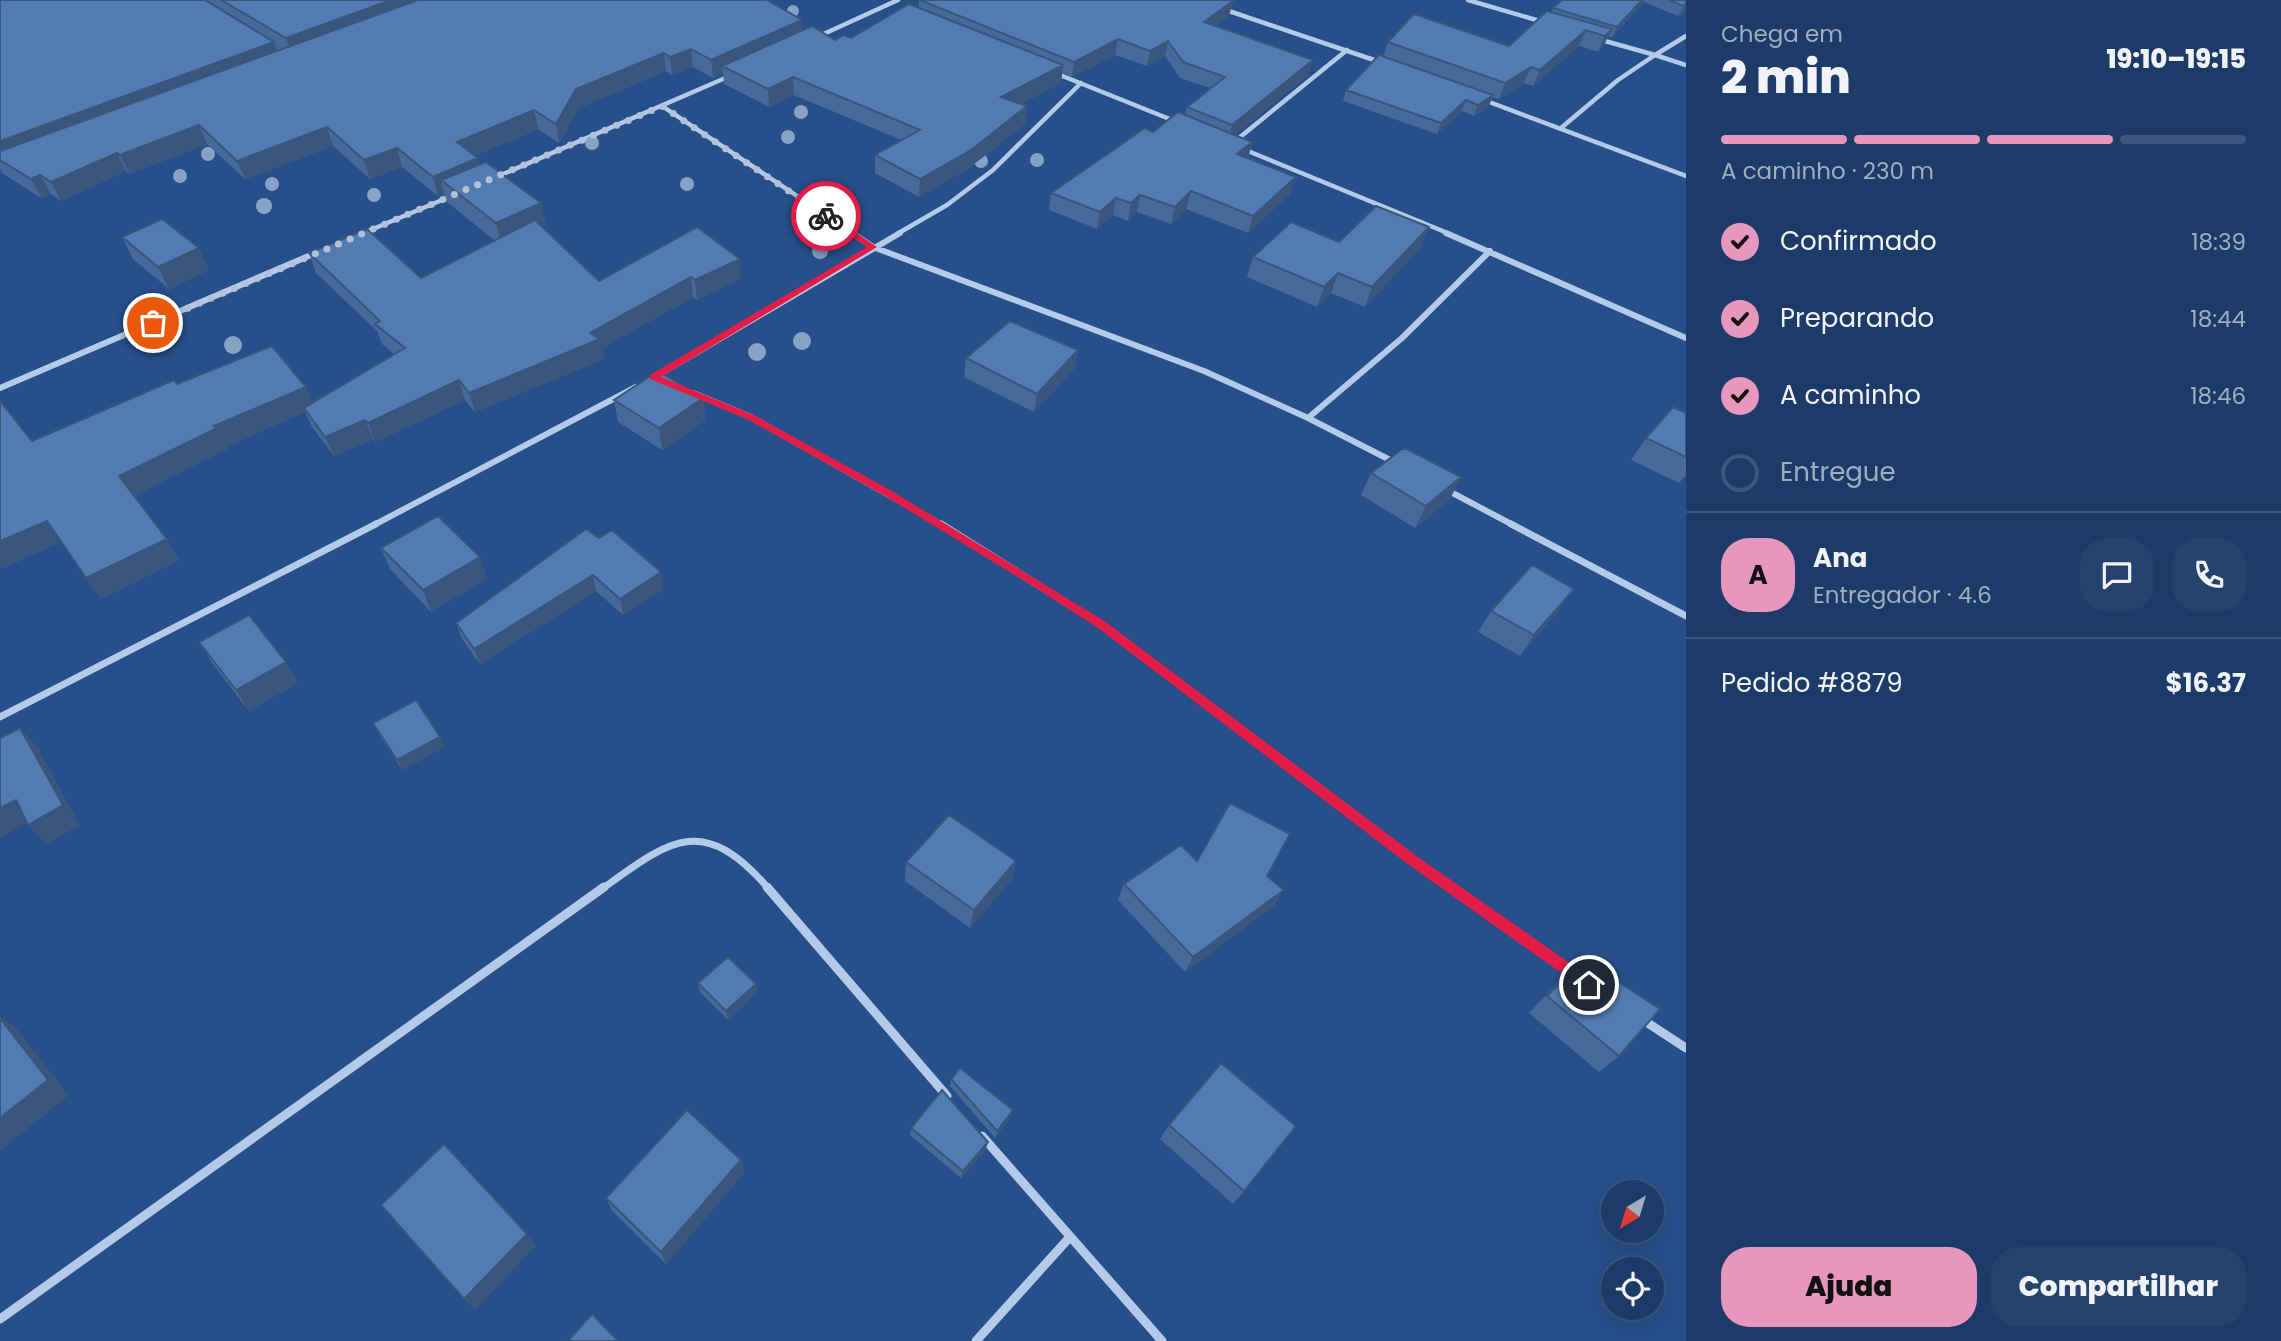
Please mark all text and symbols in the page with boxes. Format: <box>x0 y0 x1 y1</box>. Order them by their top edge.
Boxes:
text: Chega em <box>1721 18 1843 50</box>
text: 19:10–19:15 <box>2107 41 2246 77</box>
text: 2 min <box>1721 45 1851 109</box>
text: A caminho · 230 m <box>1721 155 1934 187</box>
courier <box>791 181 861 251</box>
icon: bike <box>807 197 845 235</box>
icon: check <box>1721 223 1759 261</box>
text: Confirmado <box>1780 223 1937 259</box>
text: 18:39 <box>2191 226 2246 258</box>
pin <box>123 293 183 353</box>
icon: check <box>1721 300 1759 338</box>
text: Preparando <box>1780 300 1934 336</box>
text: 18:44 <box>2190 303 2246 335</box>
icon: bag <box>134 304 172 342</box>
icon: check <box>1721 377 1759 415</box>
text: A caminho <box>1780 377 1921 413</box>
text: 18:46 <box>2190 380 2246 412</box>
text: Entregue <box>1780 454 1896 490</box>
button: chat <box>2080 538 2154 612</box>
button: phone <box>2172 538 2246 612</box>
text: Ana <box>1813 540 1867 576</box>
text: A <box>1748 557 1768 593</box>
text: Entregador · 4.6 <box>1813 579 1992 611</box>
text: Pedido #8879 <box>1721 665 1903 701</box>
text: $16.37 <box>2166 665 2246 701</box>
pin <box>1559 955 1619 1015</box>
icon: home <box>1570 966 1608 1004</box>
north arrow <box>1601 1180 1664 1242</box>
map controls <box>1601 1180 1664 1320</box>
button: Ajuda <box>1721 1247 1977 1327</box>
button: Compartilhar <box>1991 1247 2246 1327</box>
button: locate <box>1601 1257 1664 1320</box>

